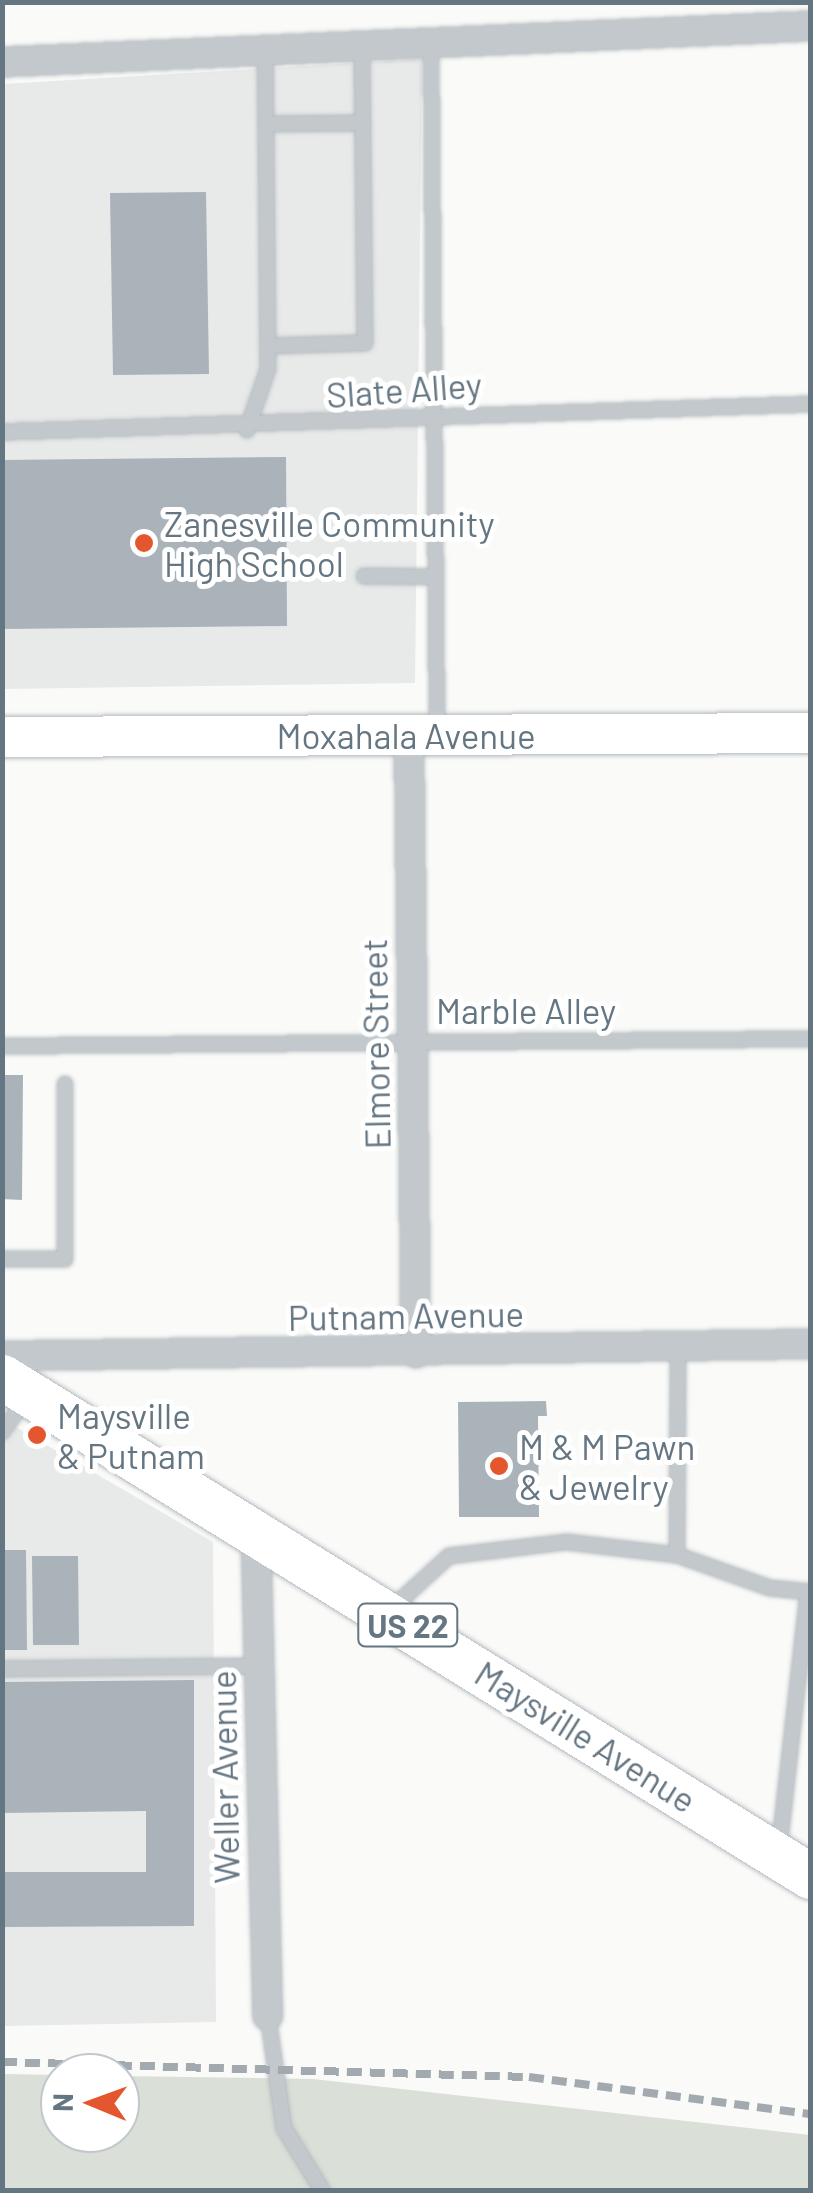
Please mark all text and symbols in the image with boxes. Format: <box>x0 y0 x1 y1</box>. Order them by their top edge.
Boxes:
street label: Slate Alley <box>325 363 483 415</box>
place label: Zanesville Community High School <box>164 502 495 584</box>
marker: Zanesville Community High School <box>133 532 155 554</box>
street label: Moxahala Avenue <box>276 714 536 756</box>
street label: Elmore Street <box>352 938 398 1150</box>
street label: Marble Alley <box>436 989 616 1031</box>
street label: Putnam Avenue <box>288 1292 524 1338</box>
place label: Maysville & Putnam <box>57 1394 205 1476</box>
marker: Maysville & Putnam <box>26 1424 48 1446</box>
place label: M & M Pawn & Jewelry <box>519 1425 695 1507</box>
marker: M & M Pawn & Jewelry <box>488 1455 510 1477</box>
road number: US 22 <box>356 1598 460 1652</box>
street label: Maysville Avenue <box>468 1651 704 1821</box>
street label: Weller Avenue <box>201 1670 247 1884</box>
north arrow <box>40 2053 140 2153</box>
text: N <box>45 2093 79 2112</box>

